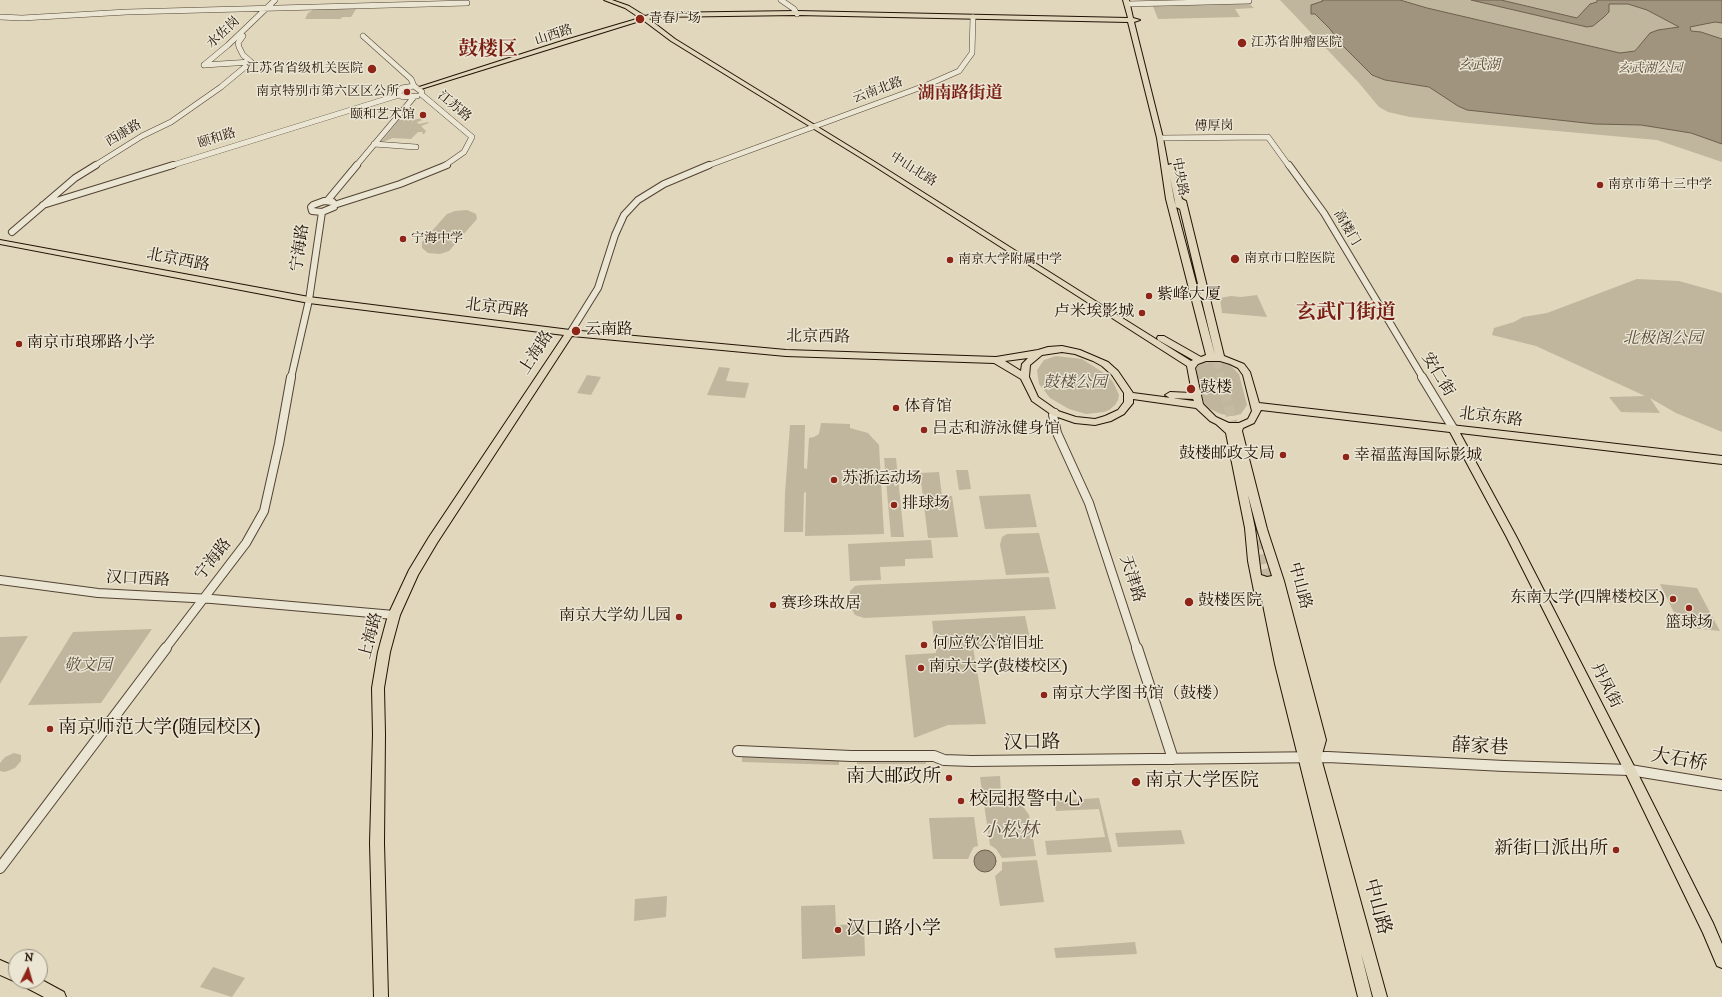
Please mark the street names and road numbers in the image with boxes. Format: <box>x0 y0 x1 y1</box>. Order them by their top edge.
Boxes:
street label: 水佐岗 <box>204 14 244 52</box>
street label: 山西路 <box>533 23 575 49</box>
street label: 云南北路 <box>851 75 905 107</box>
street label: 江苏路 <box>434 88 474 126</box>
street label: 西康路 <box>103 117 145 151</box>
street label: 傅厚岗 <box>1194 119 1234 135</box>
street label: 颐和路 <box>196 126 238 152</box>
street label: 中山北路 <box>887 150 939 190</box>
street label: 中央路 <box>1168 156 1190 198</box>
street label: 高楼门 <box>1329 207 1363 249</box>
street label: 宁海路 <box>288 223 314 273</box>
street label: 北京西路 <box>145 245 211 277</box>
street label: 北京西路 <box>464 296 530 322</box>
street label: 上海路 <box>516 328 558 378</box>
street label: 北京西路 <box>786 328 850 348</box>
street label: 安仁街 <box>1416 349 1458 401</box>
street label: 北京东路 <box>1458 405 1524 431</box>
street label: 宁海路 <box>192 535 236 585</box>
street label: 天津路 <box>1114 553 1148 605</box>
street label: 中山路 <box>1284 560 1314 612</box>
street label: 汉口西路 <box>106 569 170 591</box>
street label: 上海路 <box>357 610 387 662</box>
street label: 丹凤街 <box>1586 660 1624 712</box>
street label: 汉口路 <box>1003 732 1061 756</box>
street label: 薛家巷 <box>1451 735 1509 761</box>
street label: 大石桥 <box>1649 745 1709 777</box>
street label: 中山路 <box>1358 877 1394 937</box>

